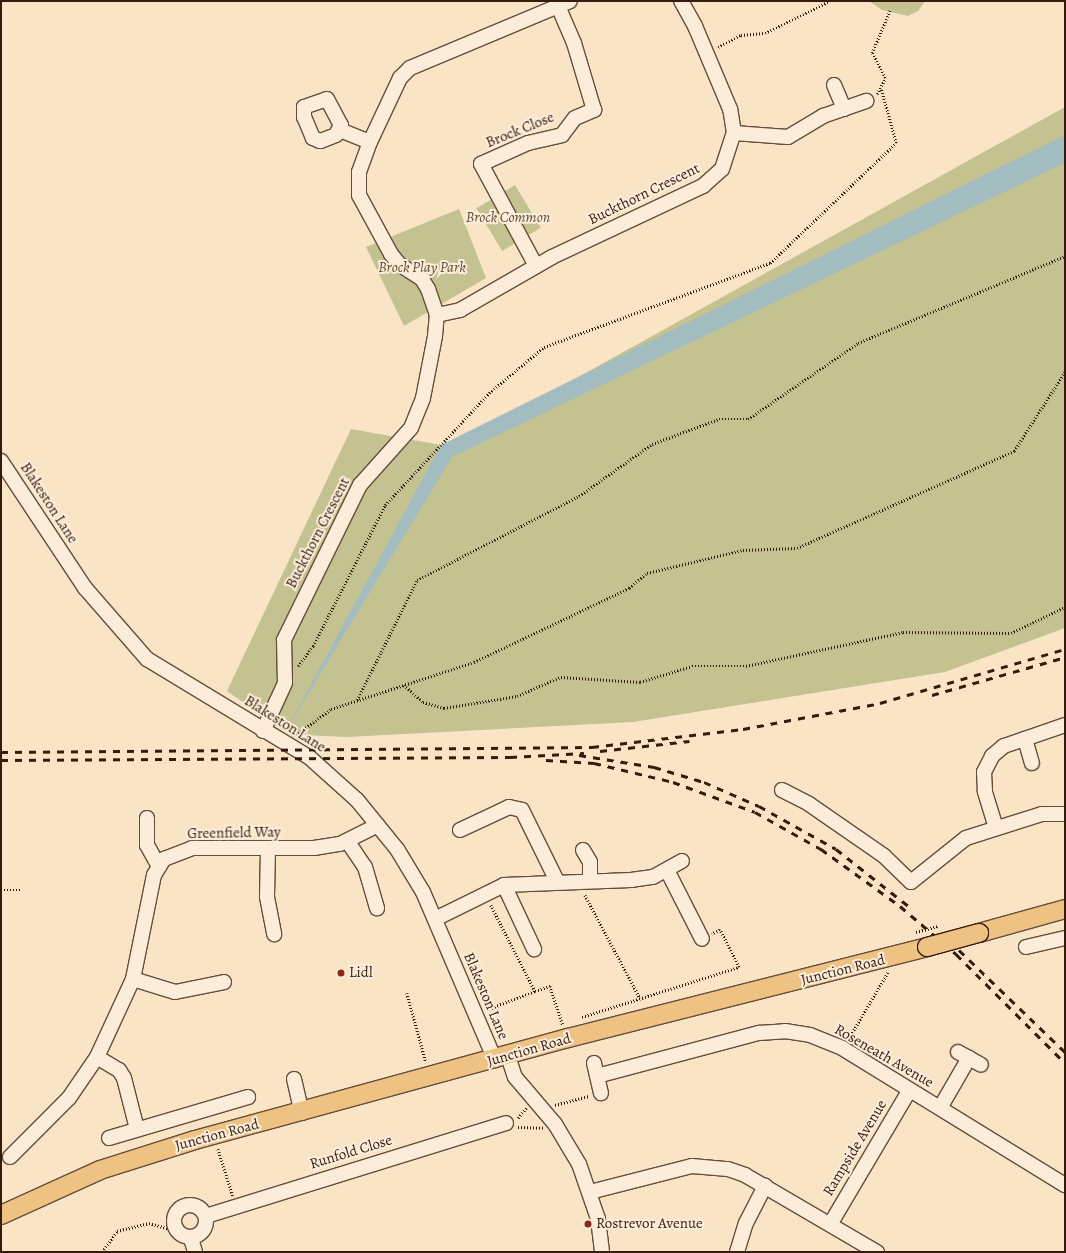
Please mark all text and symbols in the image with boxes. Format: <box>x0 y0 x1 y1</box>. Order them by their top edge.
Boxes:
street label: Brock Close <box>483 108 557 152</box>
street label: Buckthorn Crescent <box>585 159 703 229</box>
park label: Brock Common <box>466 209 550 227</box>
park label: Brock Play Park <box>378 259 466 277</box>
street label: Blakeston Lane <box>16 459 82 547</box>
street label: Buckthorn Crescent <box>282 475 354 591</box>
street label: Blakeston Lane <box>241 692 329 756</box>
street label: Greenfield Way <box>187 823 281 843</box>
street label: Blakeston Lane <box>460 950 512 1042</box>
street label: Junction Road <box>799 951 887 989</box>
place label: Lidl <box>349 964 373 982</box>
marker: Lidl <box>336 968 346 978</box>
street label: Roseneath Avenue <box>831 1020 937 1092</box>
street label: Junction Road <box>485 1029 573 1071</box>
street label: Rampside Avenue <box>819 1097 891 1199</box>
street label: Junction Road <box>173 1115 261 1155</box>
street label: Runfold Close <box>308 1131 394 1173</box>
place label: Rostrevor Avenue <box>596 1215 703 1233</box>
marker: Rostrevor Avenue <box>583 1219 593 1229</box>

